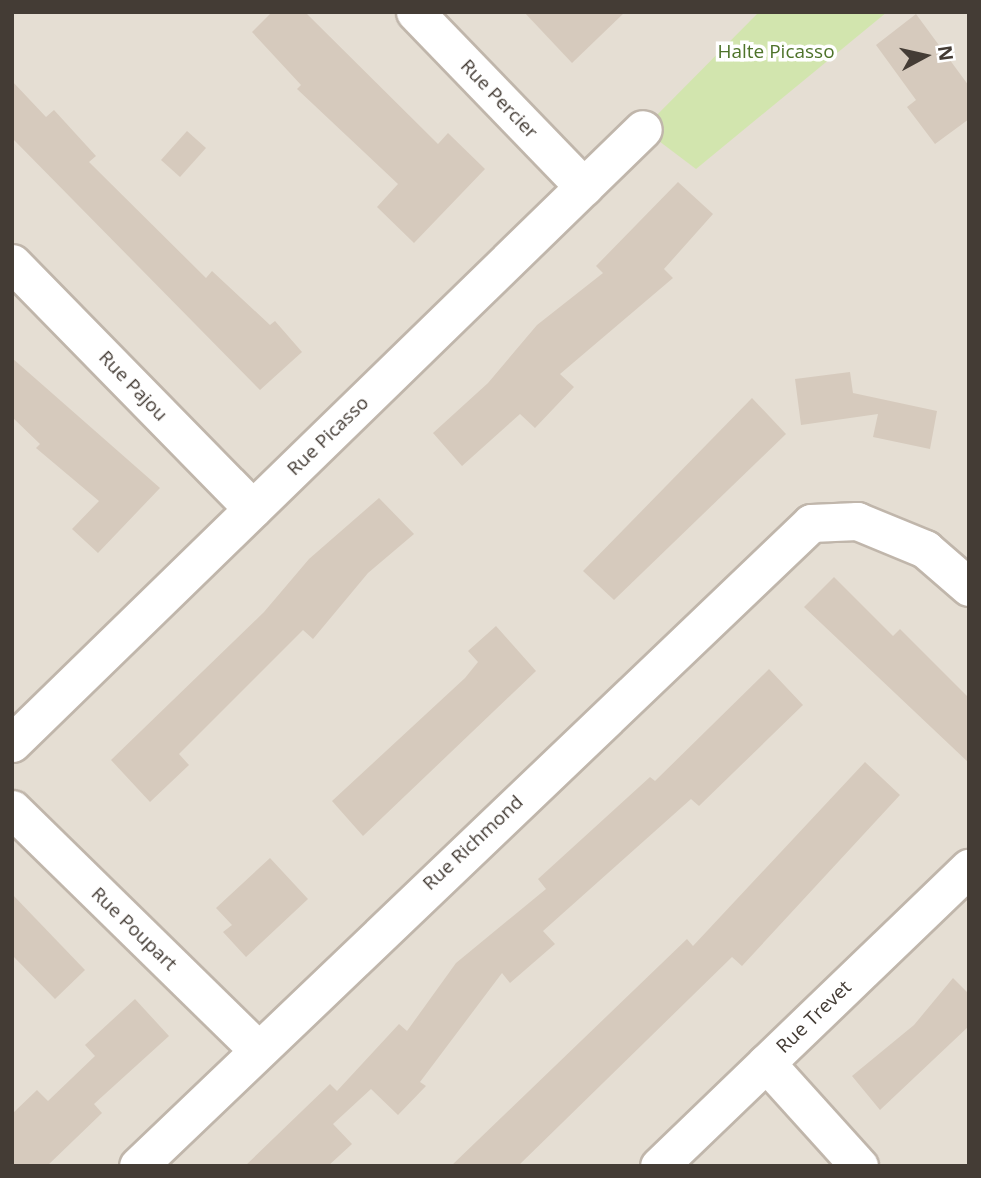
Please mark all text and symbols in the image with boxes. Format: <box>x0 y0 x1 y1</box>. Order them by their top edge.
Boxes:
north arrow <box>890 21 960 91</box>
park label: Halte Picasso <box>717 41 835 63</box>
text: N <box>932 44 960 63</box>
street label: Rue Percier <box>456 55 542 143</box>
street label: Rue Pajou <box>94 346 172 426</box>
street label: Rue Picasso <box>283 392 373 480</box>
street label: Rue Richmond <box>418 791 528 895</box>
street label: Rue Poupart <box>86 883 182 975</box>
street label: Rue Trevet <box>772 976 856 1058</box>

